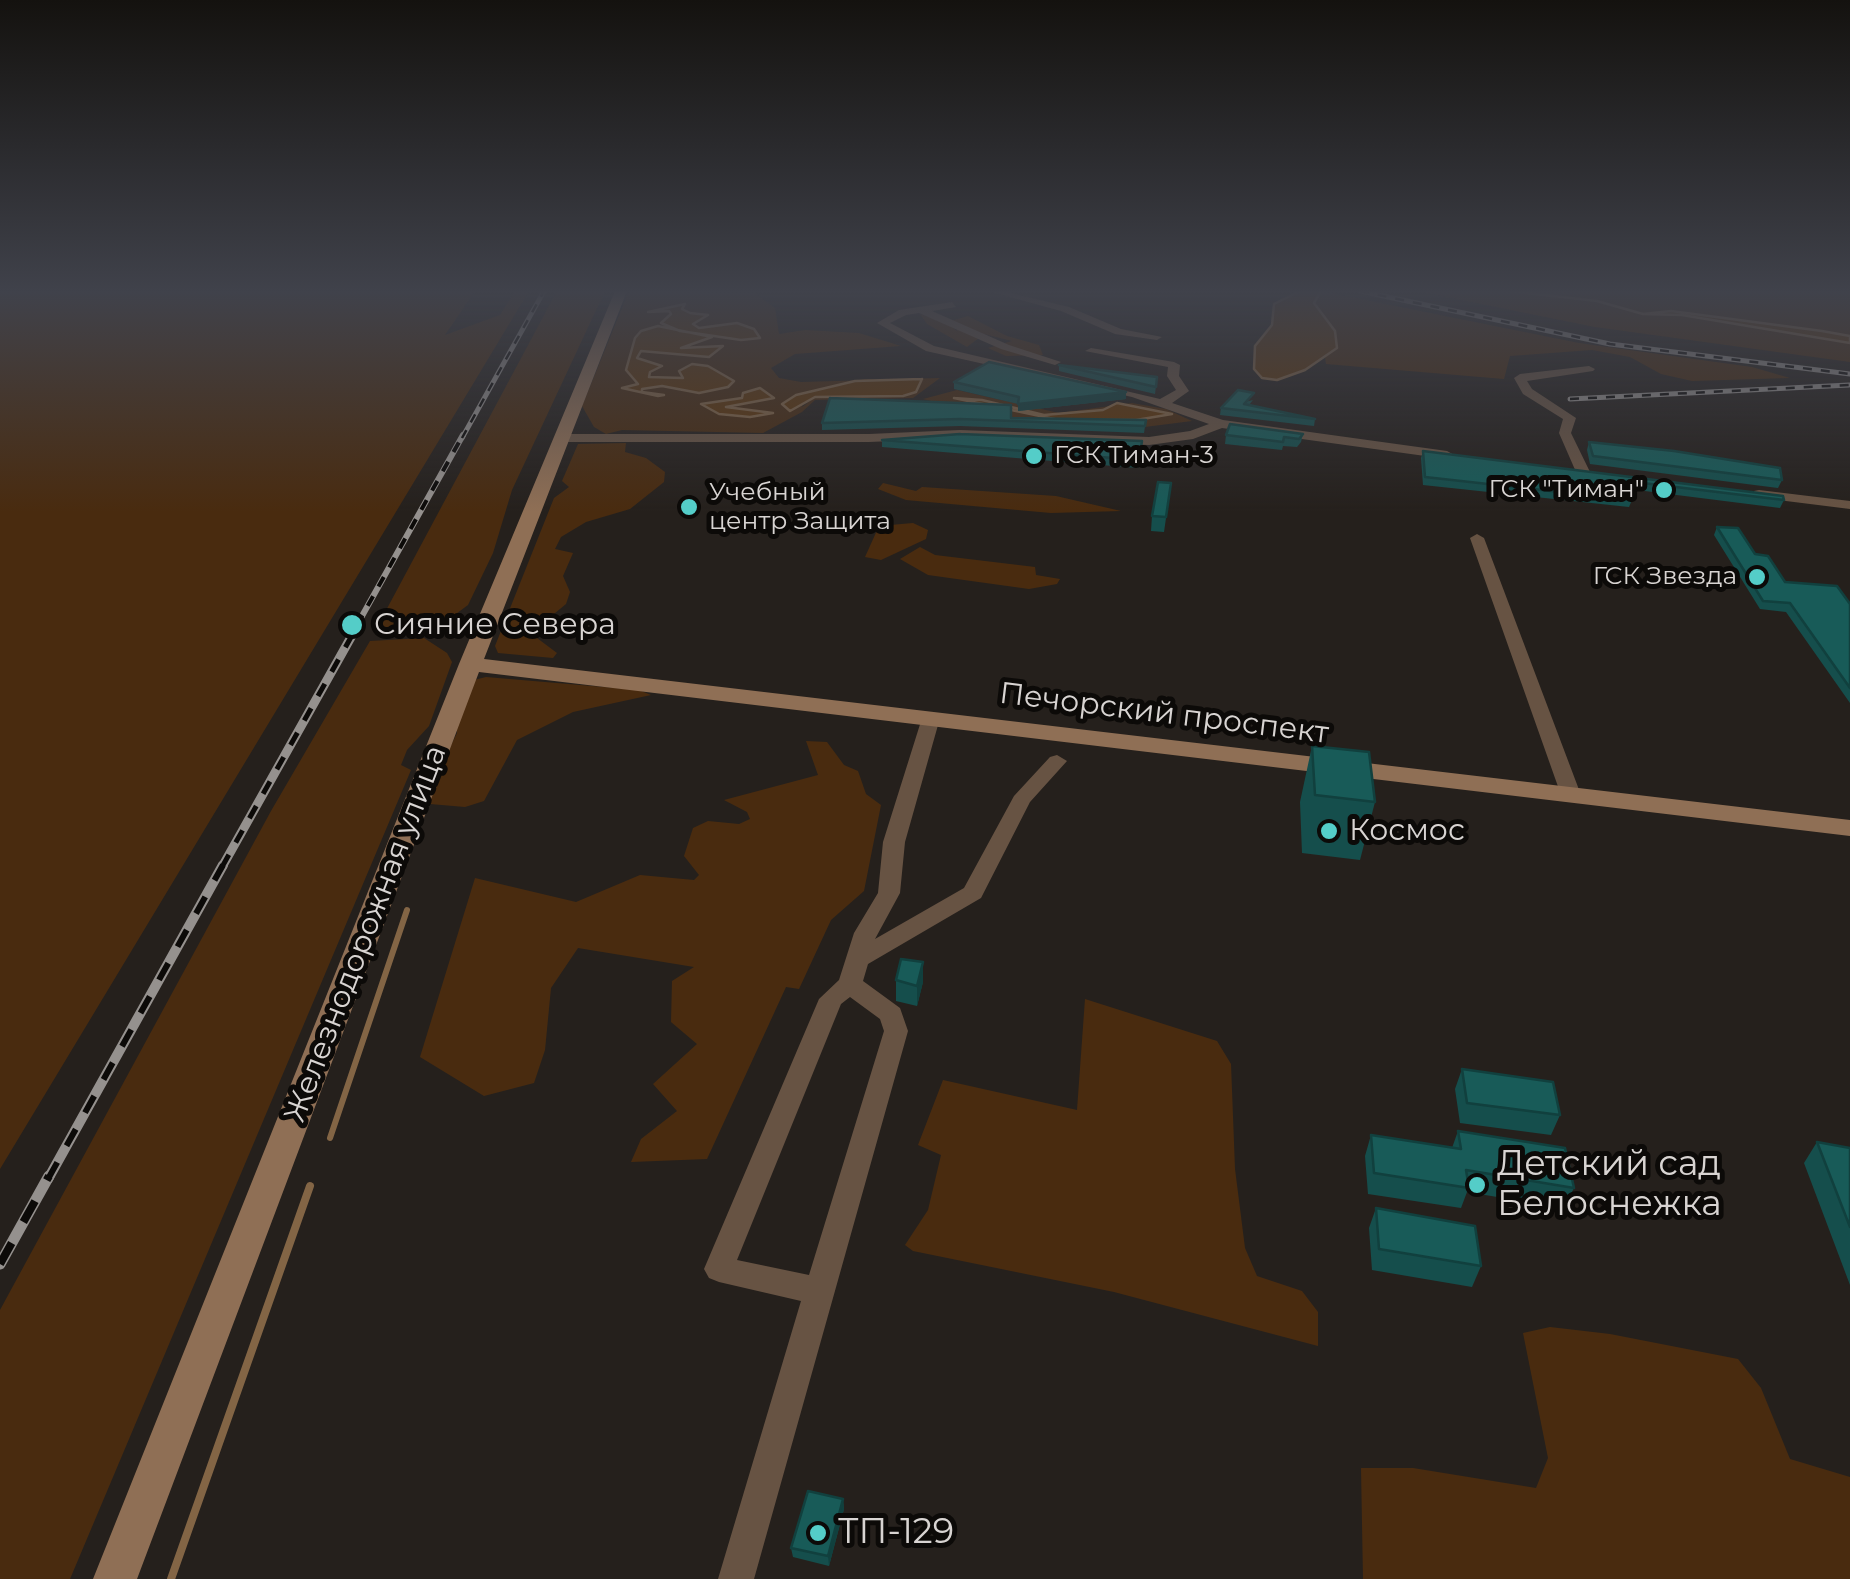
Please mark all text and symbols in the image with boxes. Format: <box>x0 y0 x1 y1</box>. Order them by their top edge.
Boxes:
place label: ГСК Тиман-3 <box>1054 441 1214 471</box>
marker: ГСК Тиман-3 <box>1023 445 1045 467</box>
place label: ГСК "Тиман" <box>1489 475 1644 505</box>
place label: Учебный центр Защита <box>709 478 891 537</box>
marker: ГСК "Тиман" <box>1653 479 1675 501</box>
marker: Учебный центр Защита <box>678 496 700 518</box>
place label: ГСК Звезда <box>1593 562 1737 592</box>
marker: ГСК Звезда <box>1746 566 1768 588</box>
place label: Сияние Севера <box>374 607 616 643</box>
marker: Сияние Севера <box>339 612 365 638</box>
street label: Печорский проспект <box>997 676 1331 752</box>
street label: Железнодорожная улица <box>277 741 455 1127</box>
place label: Космос <box>1349 813 1465 849</box>
marker: Космос <box>1318 820 1340 842</box>
place label: Детский сад Белоснежка <box>1497 1144 1722 1226</box>
marker: Детский сад Белоснежка <box>1466 1174 1488 1196</box>
place label: ТП-129 <box>838 1512 954 1554</box>
marker: ТП-129 <box>807 1522 829 1544</box>

